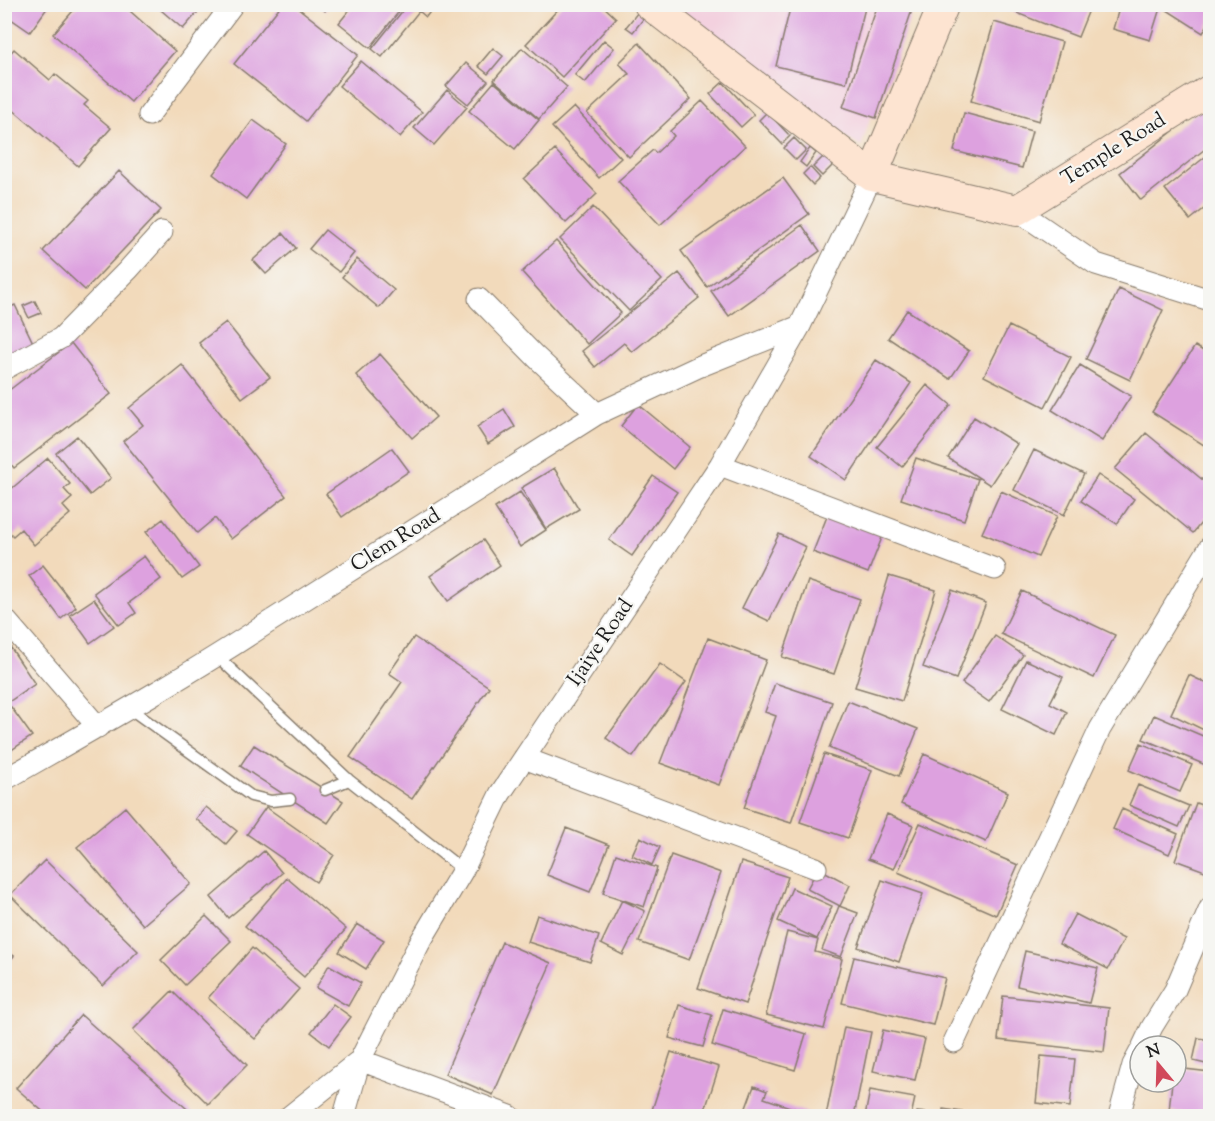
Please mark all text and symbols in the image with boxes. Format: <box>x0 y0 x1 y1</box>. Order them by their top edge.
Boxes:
street label: Temple Road <box>1056 106 1172 194</box>
street label: Clem Road <box>345 501 447 581</box>
street label: Ijaiye Road <box>561 593 641 693</box>
north arrow <box>1128 1034 1188 1094</box>
text: N <box>1144 1039 1164 1065</box>

